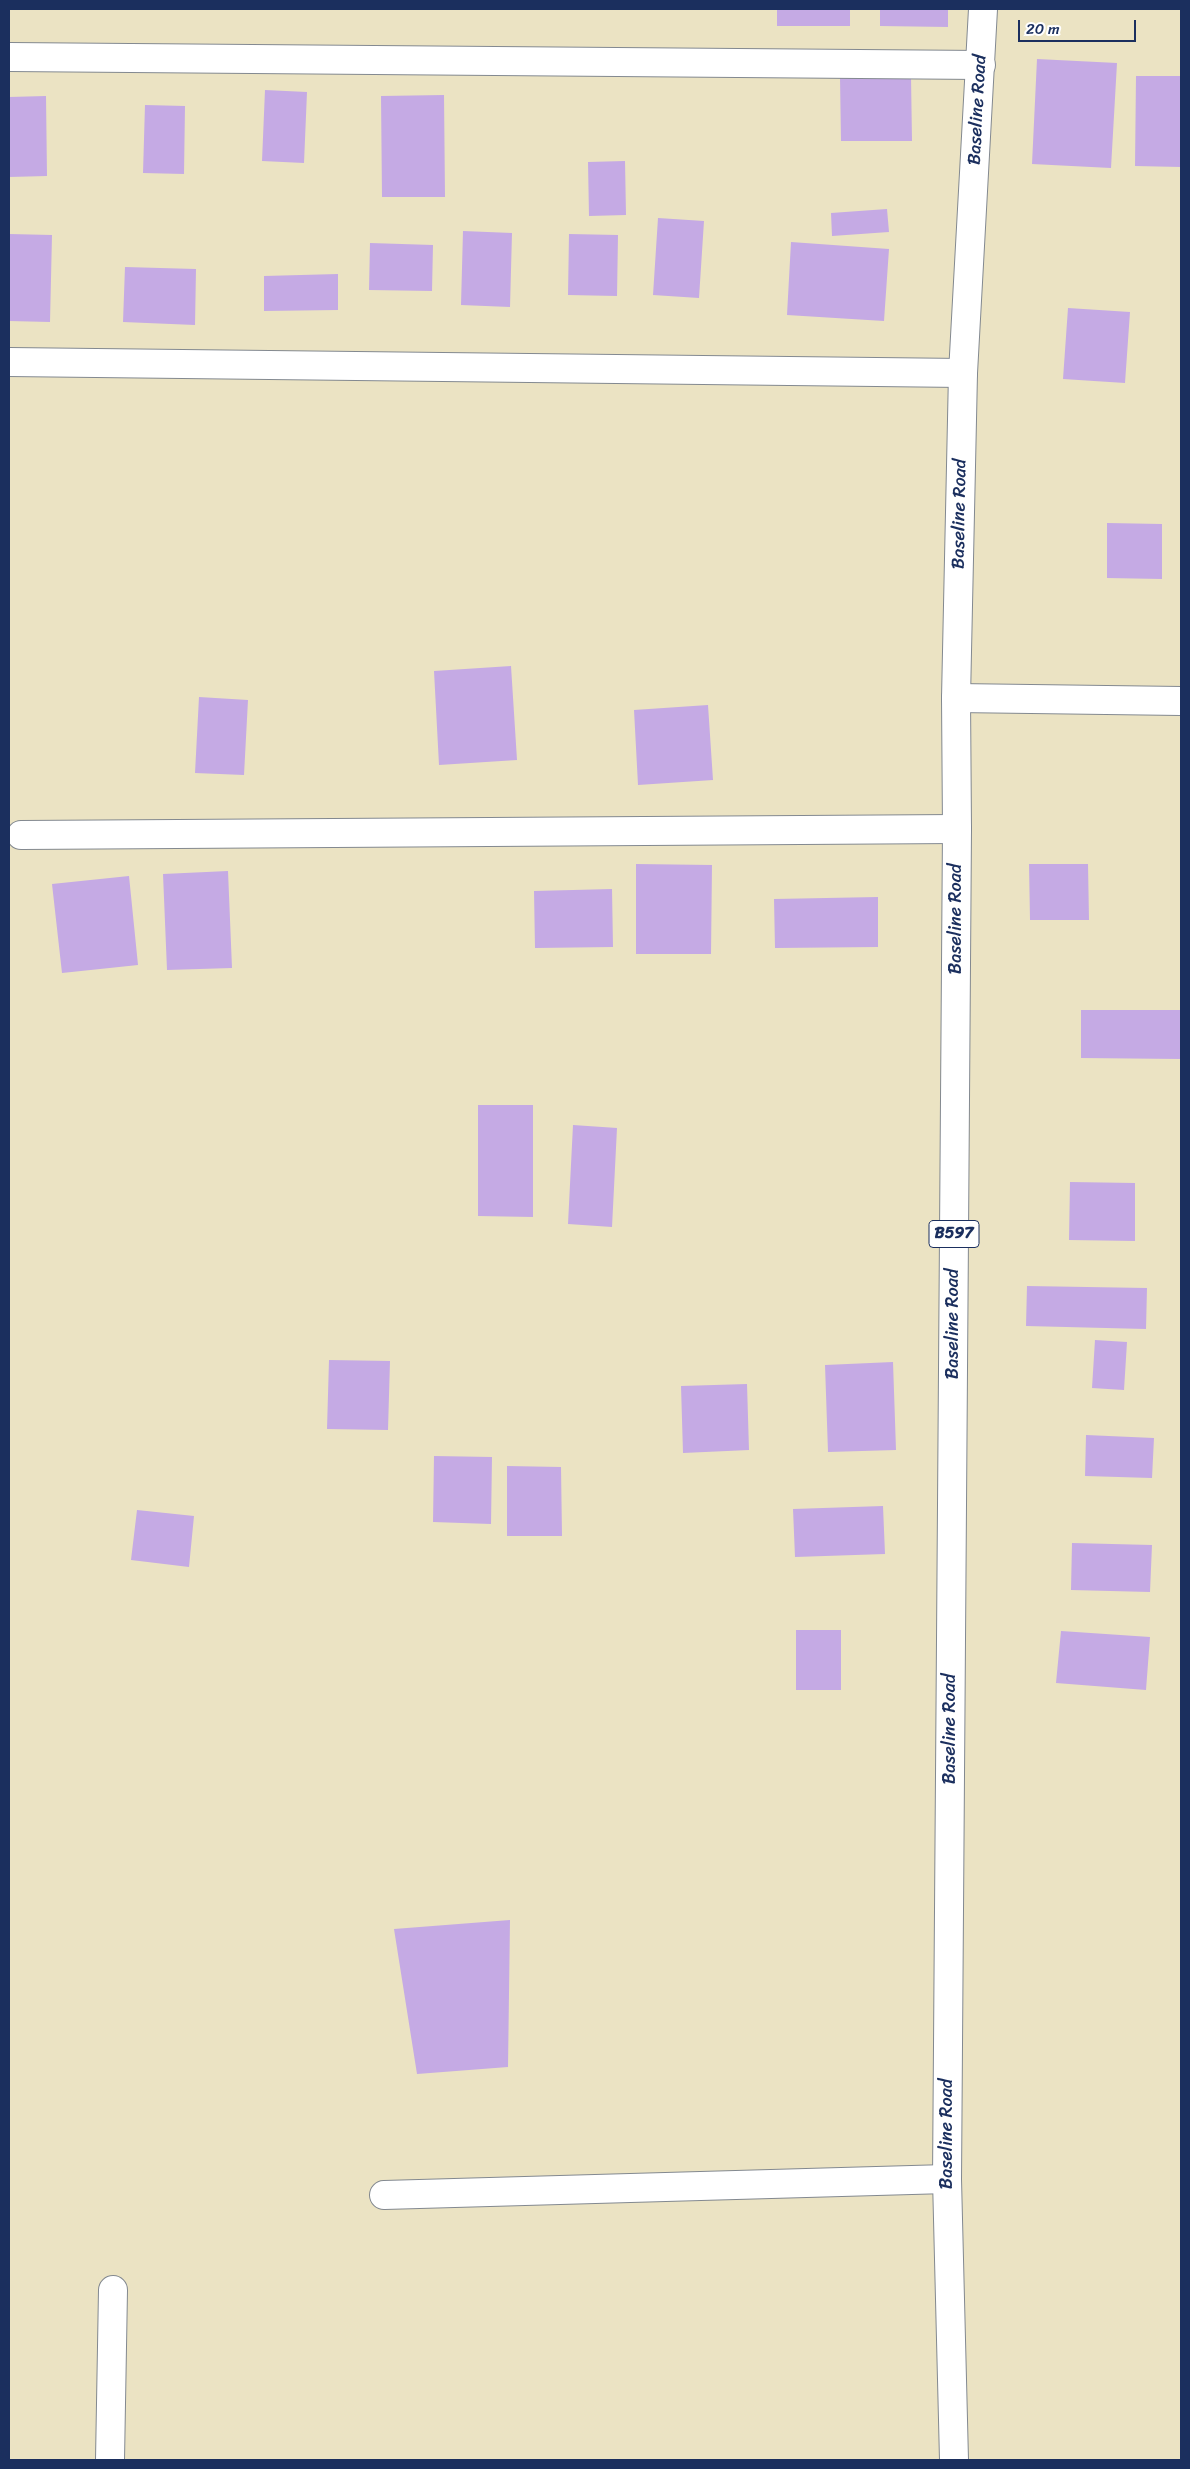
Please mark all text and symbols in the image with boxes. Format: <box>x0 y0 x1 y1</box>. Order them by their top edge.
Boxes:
scale bar <box>1020 10 1138 42</box>
text: 20 m <box>1026 16 1060 42</box>
street label: Baseline Road <box>964 54 992 166</box>
street label: Baseline Road <box>948 459 972 569</box>
street label: Baseline Road <box>945 864 967 974</box>
road number: B597 <box>929 1220 979 1248</box>
street label: Baseline Road <box>942 1269 964 1379</box>
street label: Baseline Road <box>939 1674 961 1784</box>
street label: Baseline Road <box>936 2079 958 2189</box>

